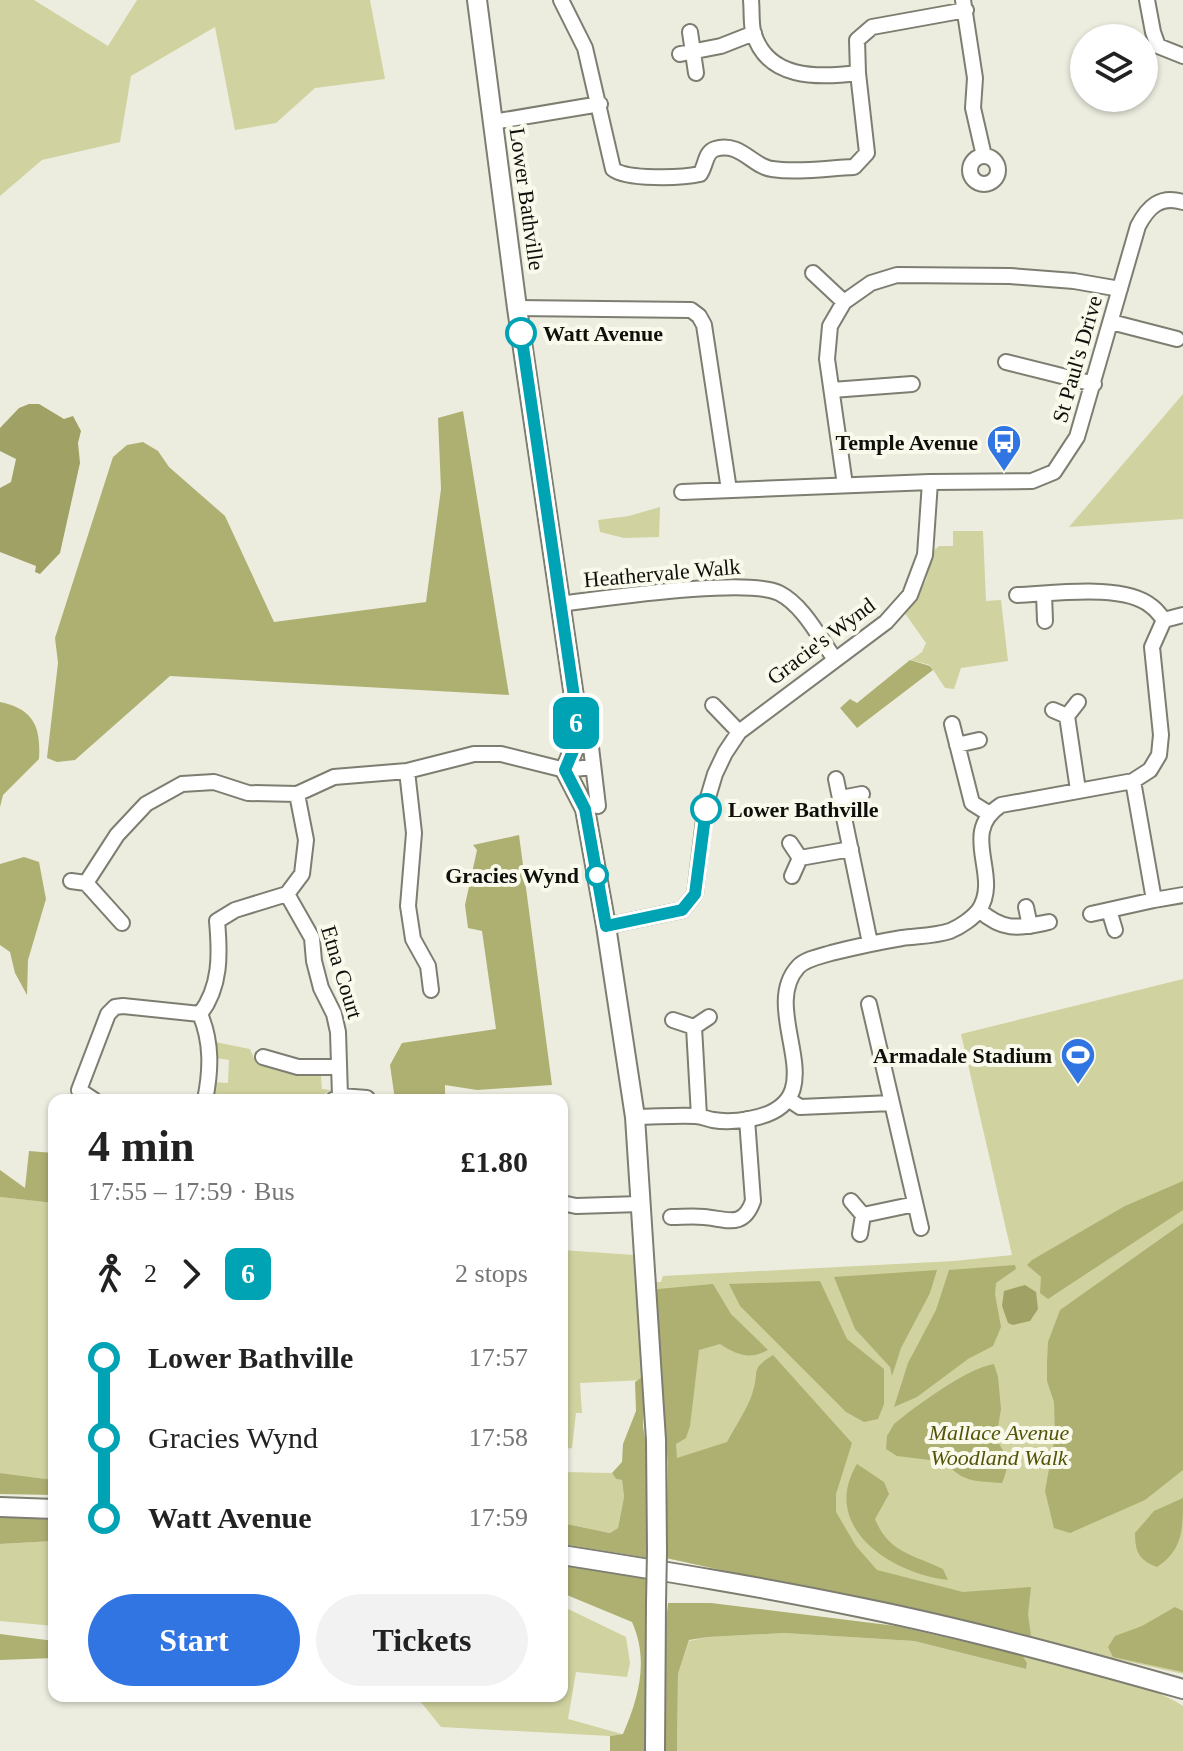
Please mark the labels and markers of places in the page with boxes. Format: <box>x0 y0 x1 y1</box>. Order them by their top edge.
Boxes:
marker: Watt Avenue <box>506 318 536 348</box>
place label: Watt Avenue <box>543 321 663 346</box>
bus stop icon: Temple Avenue <box>985 423 1023 473</box>
place label: Temple Avenue <box>836 430 978 455</box>
marker: Lower Bathville <box>691 794 721 824</box>
place label: Lower Bathville <box>728 797 879 822</box>
place label: Gracies Wynd <box>445 863 579 888</box>
marker: Gracies Wynd <box>586 864 608 886</box>
sports icon: Armadale Stadium <box>1059 1036 1097 1086</box>
place label: Armadale Stadium <box>873 1043 1052 1068</box>

